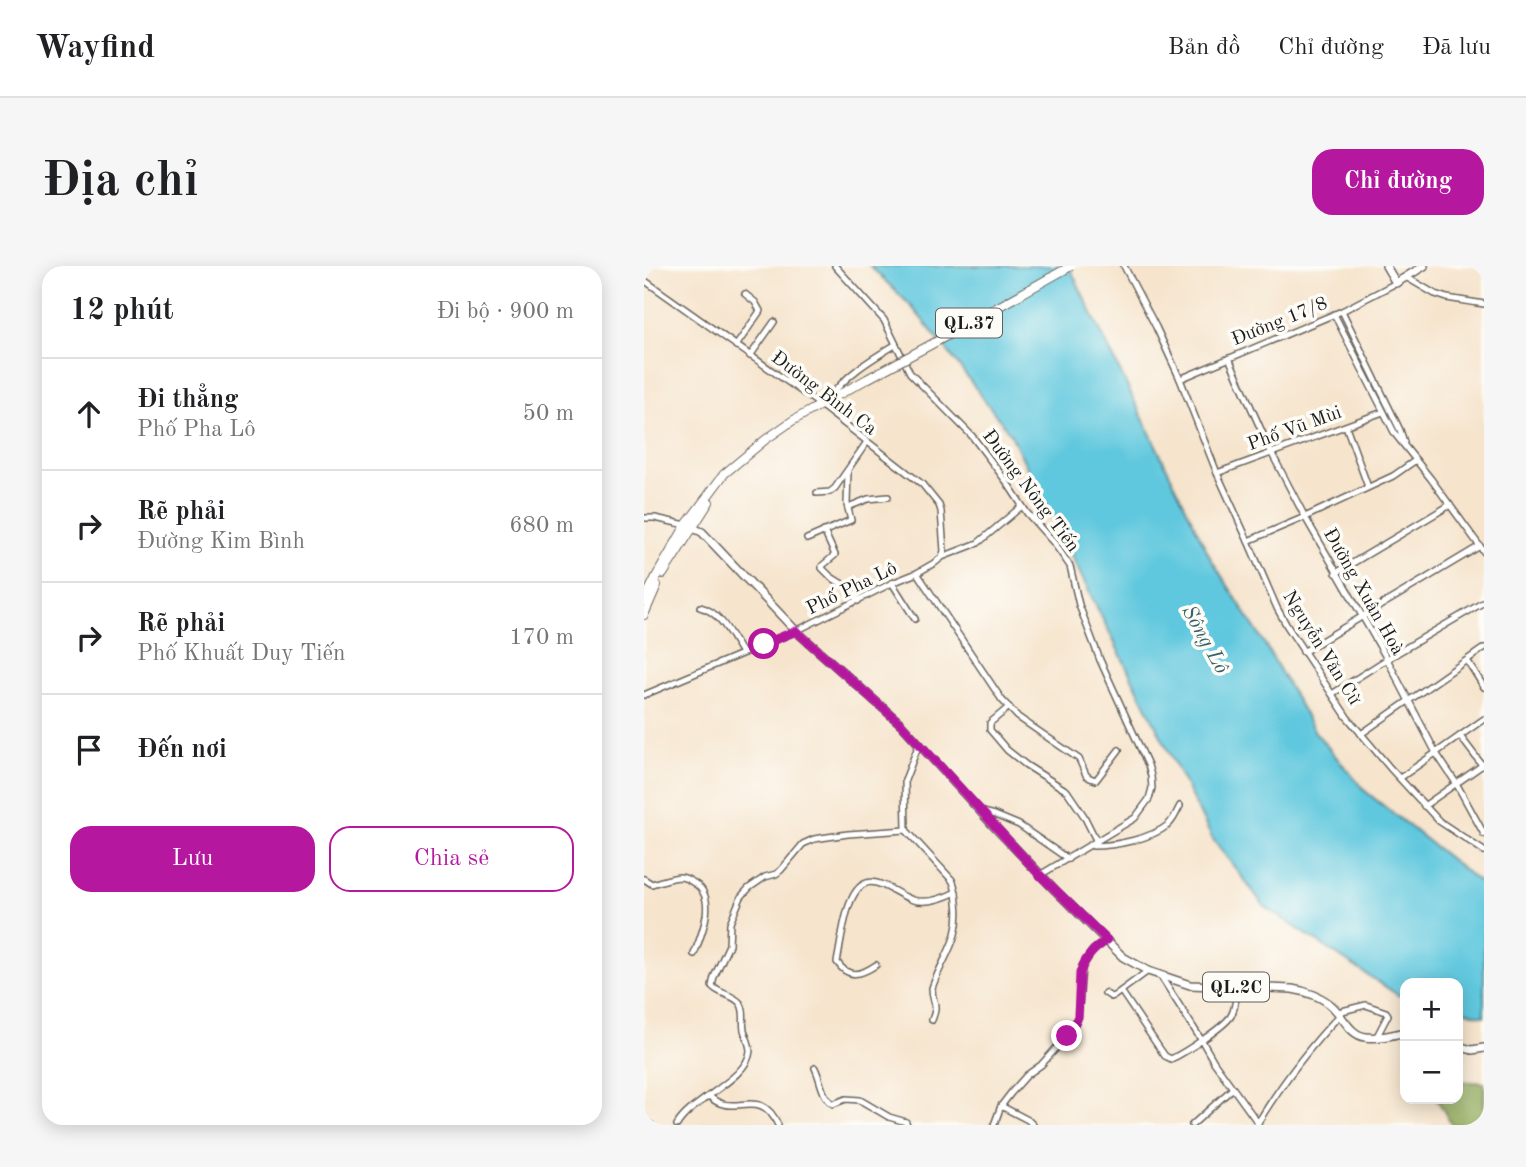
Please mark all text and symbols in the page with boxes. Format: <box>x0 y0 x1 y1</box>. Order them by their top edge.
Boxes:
text: Wayfind <box>35 32 155 65</box>
text: Bản đồ <box>1168 36 1240 60</box>
text: Chỉ đường <box>1278 36 1384 60</box>
text: Đã lưu <box>1422 36 1491 60</box>
button: Chỉ đường <box>1312 149 1484 215</box>
text: Địa chỉ <box>42 158 199 207</box>
street label: Đường 17/8 <box>1229 294 1331 350</box>
text: 12 phút <box>70 296 174 326</box>
text: Đi bộ · 900 m <box>436 300 574 323</box>
road number: QL.37 <box>936 308 1002 338</box>
street label: Đường Bình Ca <box>767 348 880 440</box>
text: Đi thẳng <box>137 387 239 413</box>
icon: ahead <box>70 395 108 433</box>
text: 50 m <box>523 402 574 425</box>
street label: Phố Vũ Mùi <box>1245 403 1344 455</box>
text: Phố Pha Lô <box>137 418 256 441</box>
street label: Đường Nông Tiến <box>978 426 1083 556</box>
text: Rẽ phải <box>137 499 225 525</box>
icon: right <box>70 507 108 545</box>
text: 680 m <box>509 514 574 537</box>
street label: Đường Xuân Hoà <box>1319 526 1407 660</box>
text: Đường Kim Bình <box>137 530 305 553</box>
street label: Phố Pha Lô <box>803 558 900 619</box>
street label: Nguyễn Văn Cừ <box>1278 587 1366 709</box>
water label: Sông Lô <box>1177 602 1232 678</box>
text: Rẽ phải <box>137 611 225 637</box>
icon: right <box>70 619 108 657</box>
text: 170 m <box>509 626 574 649</box>
route start <box>748 628 779 659</box>
text: Phố Khuất Duy Tiến <box>137 642 346 665</box>
icon: arrive <box>70 731 108 769</box>
text: Đến nơi <box>137 737 227 763</box>
button: Lưu <box>70 826 315 892</box>
button: Chia sẻ <box>329 826 574 892</box>
road number: QL.2C <box>1203 972 1269 1002</box>
map controls <box>1400 978 1463 1104</box>
button: + <box>1400 978 1463 1041</box>
route end <box>1051 1020 1082 1051</box>
button: − <box>1400 1041 1463 1104</box>

